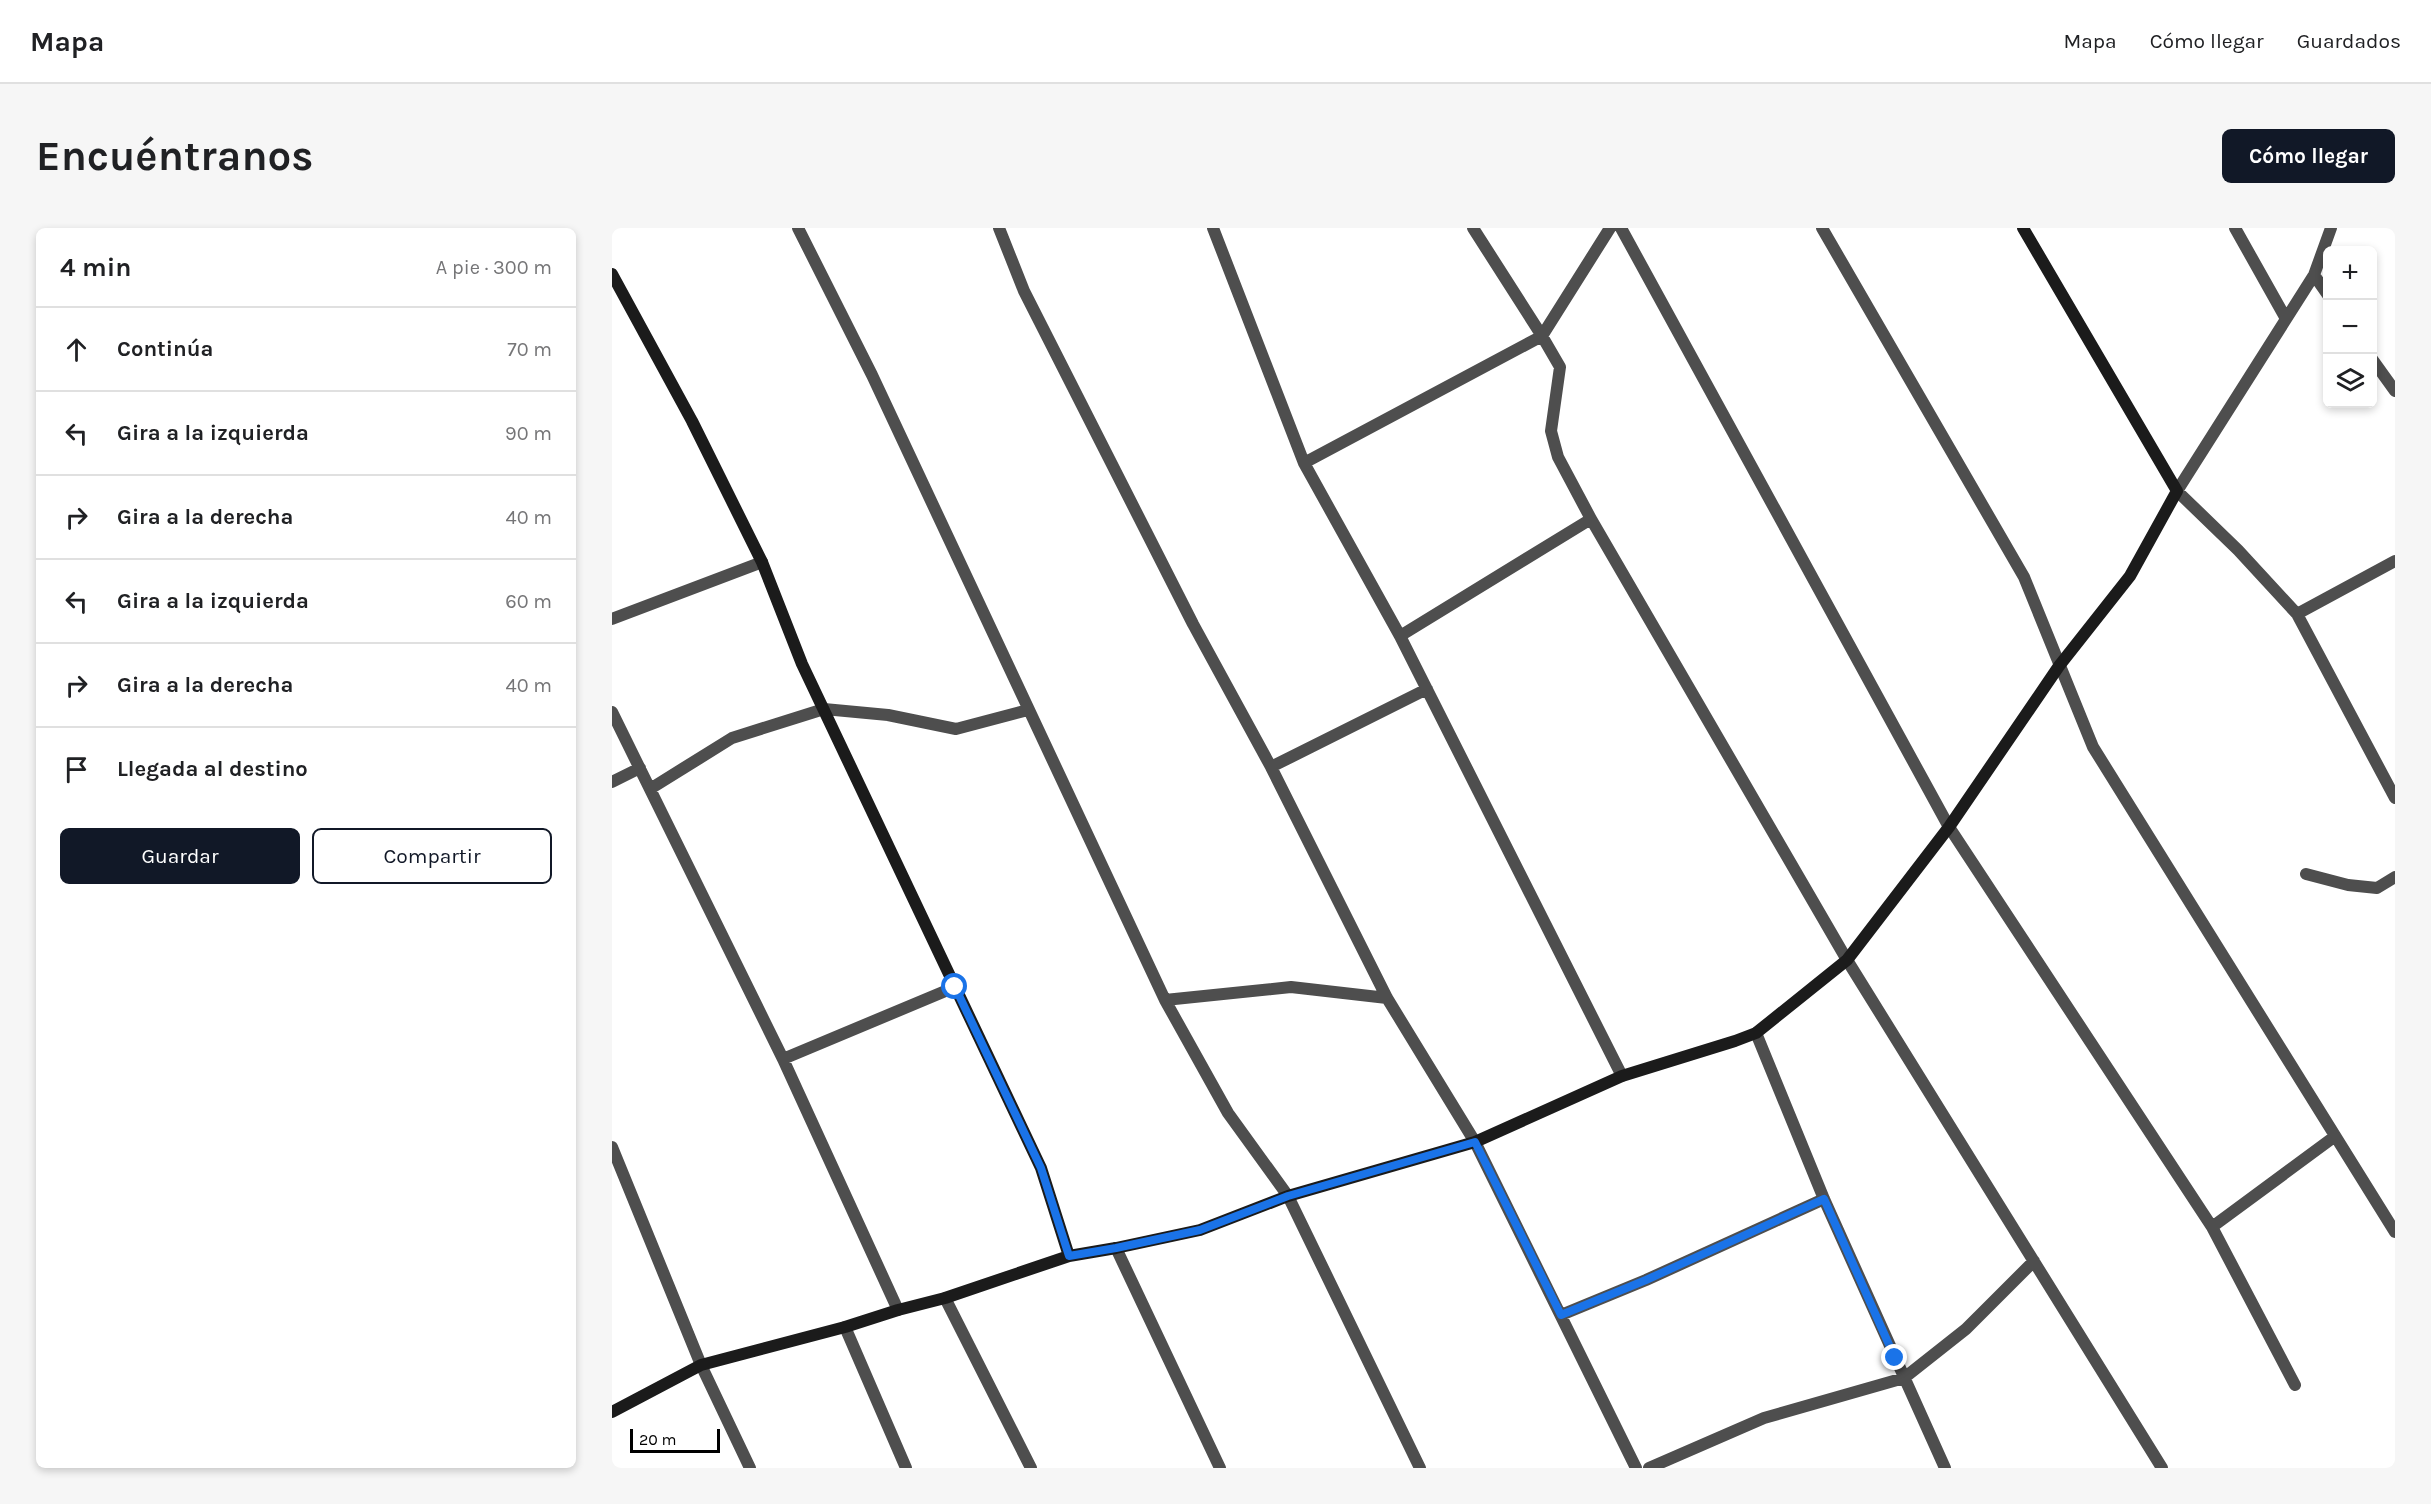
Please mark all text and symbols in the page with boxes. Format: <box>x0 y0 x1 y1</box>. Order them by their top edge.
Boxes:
text: Mapa <box>30 25 104 58</box>
text: Mapa <box>2063 29 2117 53</box>
text: Cómo llegar <box>2150 29 2264 53</box>
text: Guardados <box>2297 29 2401 53</box>
button: Cómo llegar <box>2222 129 2395 183</box>
text: Encuéntranos <box>36 131 314 181</box>
map controls <box>2323 246 2377 408</box>
button: + <box>2323 246 2377 300</box>
text: 4 min <box>60 252 131 283</box>
text: A pie · 300 m <box>436 256 552 279</box>
button: − <box>2323 300 2377 354</box>
icon: ahead <box>60 333 93 366</box>
text: Continúa <box>117 336 213 362</box>
text: 70 m <box>507 338 552 361</box>
button: layers <box>2323 354 2377 408</box>
icon: left <box>60 417 93 450</box>
text: Gira a la izquierda <box>117 420 309 446</box>
text: 90 m <box>505 422 552 445</box>
icon: right <box>60 501 93 534</box>
text: Gira a la derecha <box>117 504 293 530</box>
text: 40 m <box>506 506 552 529</box>
icon: left <box>60 585 93 618</box>
text: Gira a la izquierda <box>117 588 309 614</box>
text: 60 m <box>505 590 552 613</box>
icon: right <box>60 669 93 702</box>
text: Gira a la derecha <box>117 672 293 698</box>
text: 40 m <box>506 674 552 697</box>
icon: arrive <box>60 753 93 786</box>
text: Llegada al destino <box>117 756 308 782</box>
button: Guardar <box>60 828 300 884</box>
button: Compartir <box>312 828 552 884</box>
route start <box>941 973 967 999</box>
route end <box>1881 1344 1907 1370</box>
scale bar <box>630 1426 720 1454</box>
text: 20 m <box>639 1430 677 1449</box>

